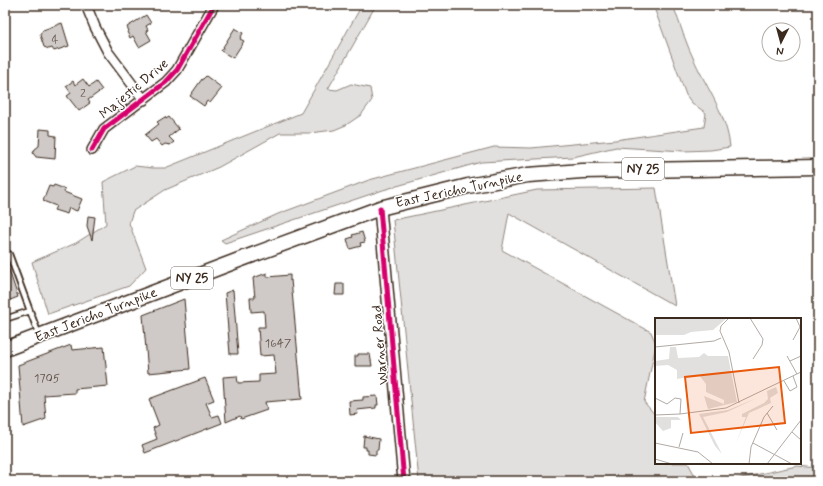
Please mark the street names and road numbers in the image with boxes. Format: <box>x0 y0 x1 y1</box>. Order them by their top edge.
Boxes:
street label: Majestic Drive <box>96 55 172 123</box>
road number: NY 25 <box>622 158 664 180</box>
street label: East Jericho Turnpike <box>394 168 524 212</box>
road number: NY 25 <box>171 267 213 289</box>
street label: East Jericho Turnpike <box>32 283 160 347</box>
street label: Warner Road <box>368 304 392 386</box>

